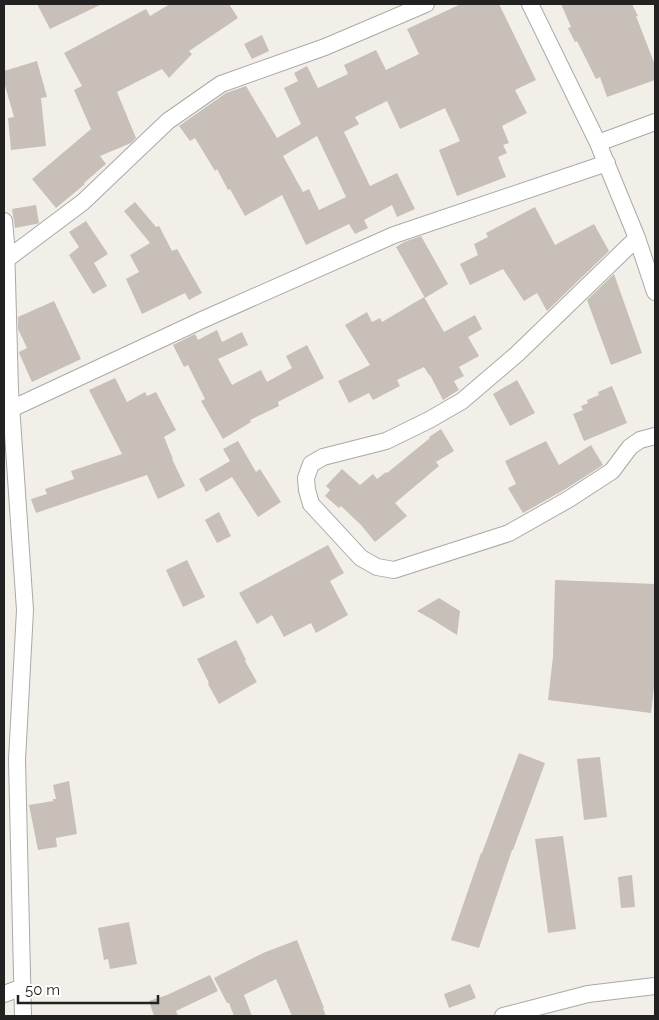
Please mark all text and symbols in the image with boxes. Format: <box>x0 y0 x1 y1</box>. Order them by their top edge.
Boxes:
scale bar <box>18 972 158 1004</box>
text: 50 m <box>25 981 60 999</box>

